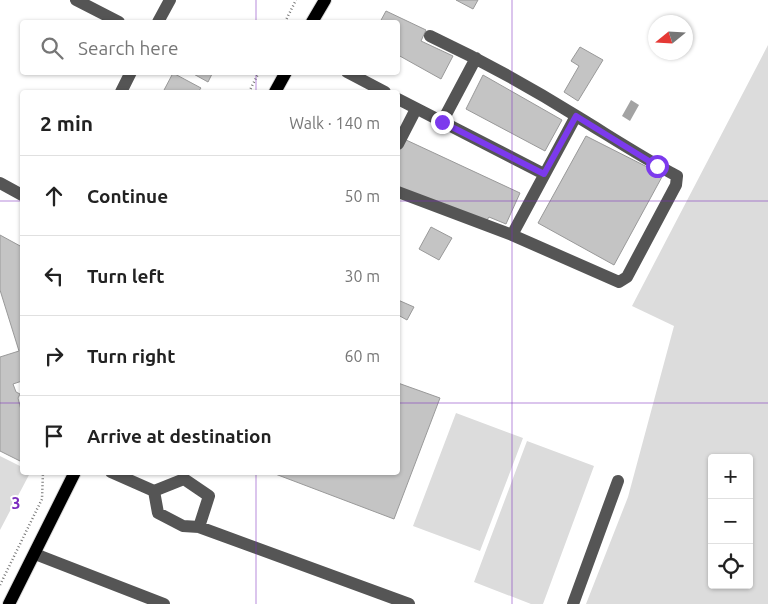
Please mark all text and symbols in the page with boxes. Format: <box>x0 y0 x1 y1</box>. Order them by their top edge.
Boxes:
north arrow <box>648 15 693 60</box>
search box <box>20 20 400 75</box>
icon: search <box>38 34 66 62</box>
text: Search here <box>78 37 178 59</box>
text: 2 min <box>40 111 93 135</box>
route end <box>431 111 454 134</box>
text: Walk · 140 m <box>289 114 380 132</box>
route start <box>646 155 669 178</box>
icon: ahead <box>40 182 68 210</box>
text: Continue <box>87 185 168 207</box>
text: 50 m <box>344 187 380 205</box>
icon: left <box>40 262 68 290</box>
text: Turn left <box>87 265 165 287</box>
text: 30 m <box>344 267 380 285</box>
icon: right <box>40 342 68 370</box>
text: Turn right <box>87 345 175 367</box>
text: 60 m <box>344 347 380 365</box>
icon: arrive <box>40 422 68 450</box>
text: Arrive at destination <box>87 425 272 447</box>
map controls <box>708 454 753 589</box>
button: + <box>708 454 753 499</box>
text: 3 <box>11 494 21 512</box>
button: − <box>708 499 753 544</box>
button: locate <box>708 544 753 589</box>

